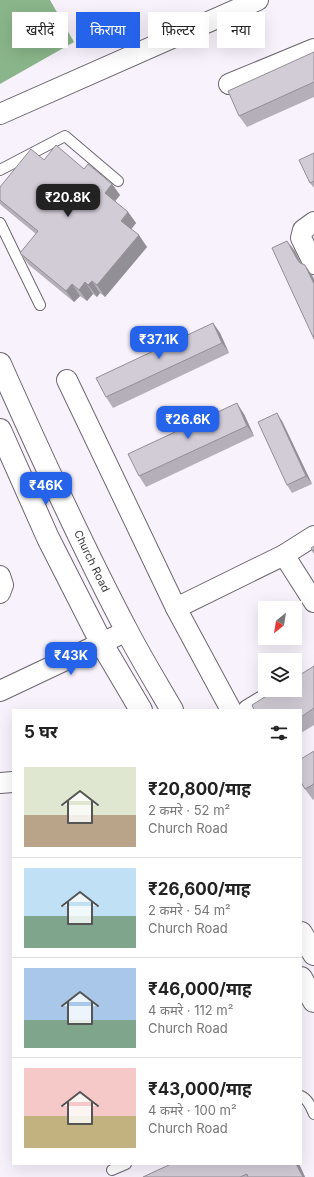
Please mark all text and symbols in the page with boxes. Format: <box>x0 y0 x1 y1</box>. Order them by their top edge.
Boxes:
chip: खरीदें <box>12 12 68 48</box>
chip: किराया <box>76 12 140 48</box>
chip: फ़िल्टर <box>148 12 209 48</box>
chip: नया <box>217 12 265 48</box>
pin: ₹20.8K <box>35 184 101 218</box>
text: ₹20.8K <box>45 189 91 205</box>
pin: ₹37.1K <box>126 326 192 360</box>
text: ₹37.1K <box>139 331 179 347</box>
pin: ₹26.6K <box>155 406 221 440</box>
text: ₹26.6K <box>165 411 211 427</box>
pin: ₹46K <box>22 472 70 506</box>
text: ₹46K <box>29 477 63 493</box>
street label: Church Road <box>71 528 113 594</box>
north arrow <box>258 601 302 645</box>
map controls <box>258 601 302 697</box>
pin: ₹43K <box>47 642 95 676</box>
text: ₹43K <box>54 647 88 663</box>
button: layers <box>258 653 302 697</box>
text: 5 घर <box>24 722 57 742</box>
icon: filters <box>268 722 290 744</box>
text: ₹20,800/माह <box>148 779 251 799</box>
icon: home <box>56 783 104 831</box>
text: 2 कमरे · 52 m² <box>148 802 230 818</box>
text: Church Road <box>148 820 228 836</box>
text: ₹26,600/माह <box>148 879 250 899</box>
icon: home <box>56 884 104 932</box>
text: 2 कमरे · 54 m² <box>148 902 231 918</box>
text: Church Road <box>148 920 228 936</box>
text: ₹46,000/माह <box>148 979 252 999</box>
icon: home <box>56 984 104 1032</box>
text: 4 कमरे · 112 m² <box>148 1002 233 1018</box>
text: Church Road <box>148 1020 228 1036</box>
text: ₹43,000/माह <box>148 1079 252 1099</box>
icon: home <box>56 1084 104 1132</box>
text: 4 कमरे · 100 m² <box>148 1102 237 1118</box>
text: Church Road <box>148 1120 228 1136</box>

